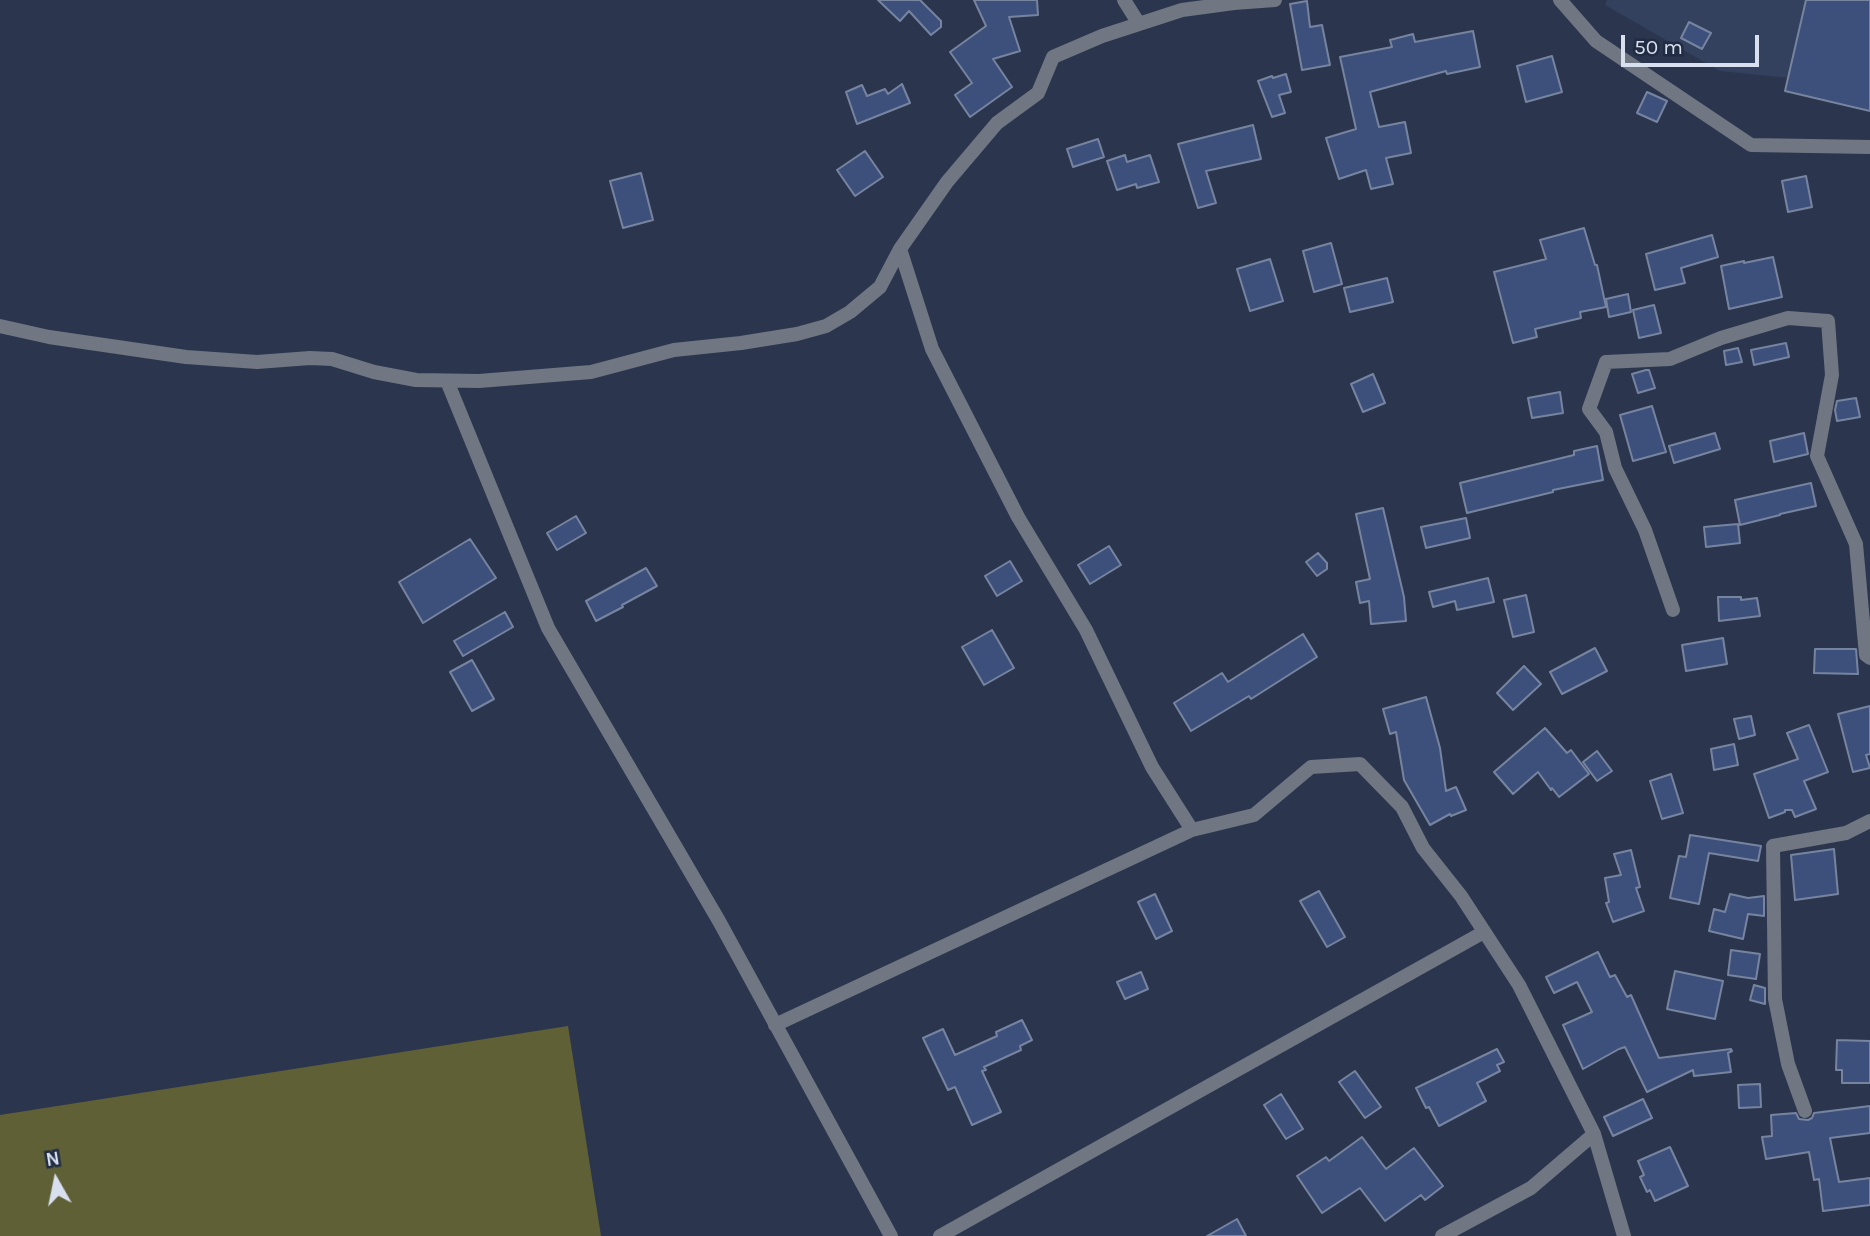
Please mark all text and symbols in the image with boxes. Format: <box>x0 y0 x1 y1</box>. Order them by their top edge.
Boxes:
scale bar <box>1625 21 1763 65</box>
text: 50 m <box>1634 35 1683 59</box>
north arrow <box>21 1145 91 1215</box>
text: N <box>44 1147 61 1171</box>

